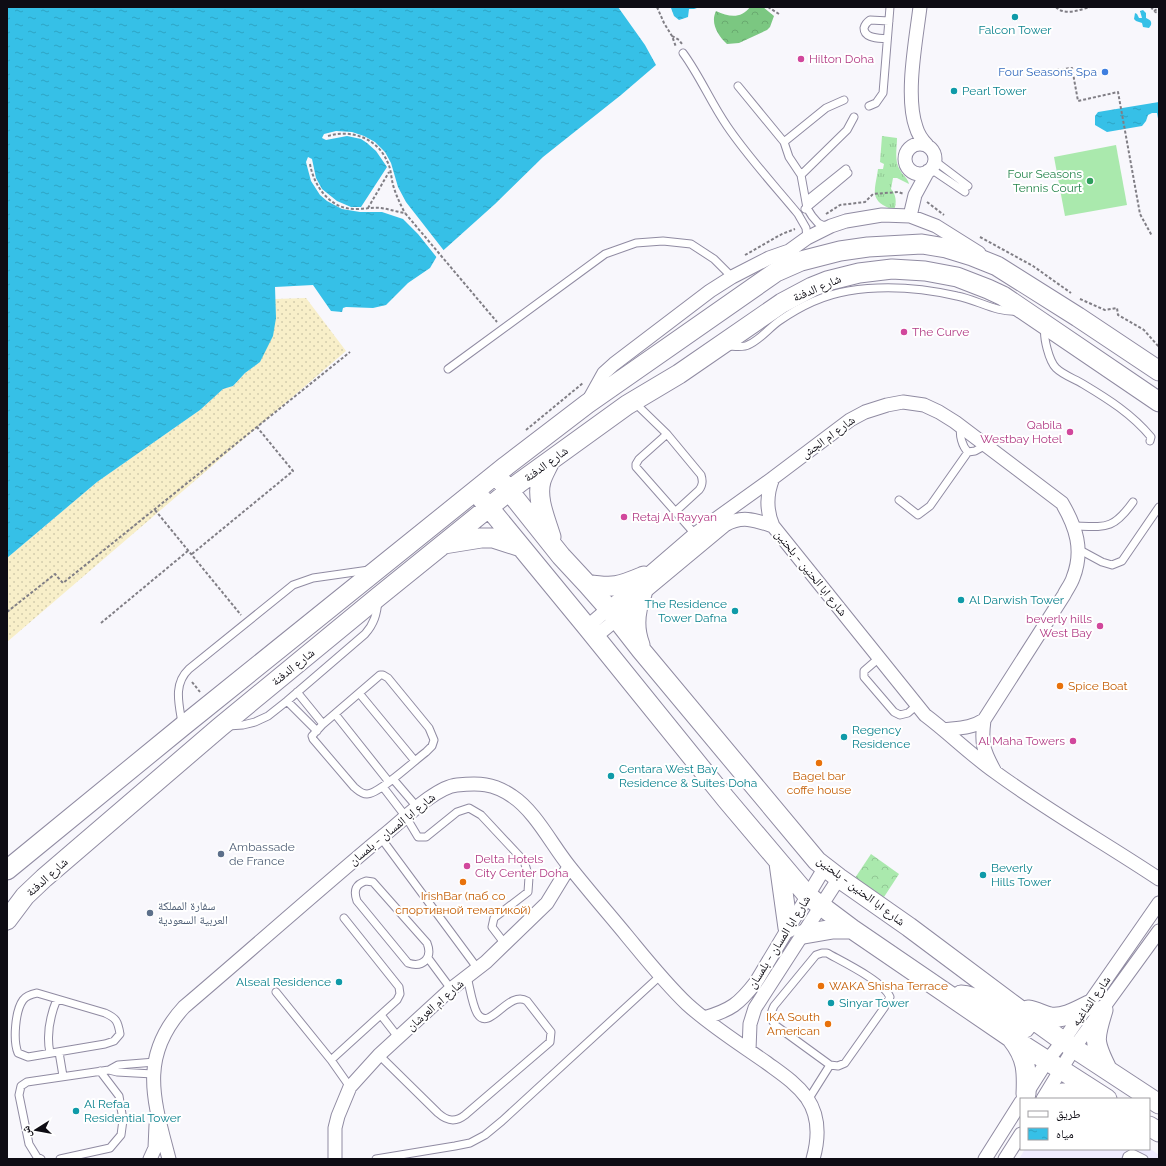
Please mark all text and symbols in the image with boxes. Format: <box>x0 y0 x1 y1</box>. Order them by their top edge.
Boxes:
marker: Falcon Tower <box>1010 12 1020 22</box>
place label: Falcon Tower <box>978 23 1052 37</box>
place label: Hilton Doha <box>809 52 874 66</box>
marker: Hilton Doha <box>796 54 806 64</box>
place label: Four Seasons Spa <box>998 65 1097 79</box>
marker: Four Seasons Spa <box>1100 67 1110 77</box>
place label: Pearl Tower <box>962 84 1027 98</box>
marker: Pearl Tower <box>949 86 959 96</box>
place label: Four Seasons Tennis Court <box>1007 167 1082 195</box>
marker: Four Seasons Tennis Court <box>1085 176 1095 186</box>
street label: شارع الدفنة <box>791 272 844 305</box>
place label: The Curve <box>912 325 969 339</box>
marker: The Curve <box>899 327 909 337</box>
street label: شارع ام الجش <box>798 413 858 462</box>
place label: Qabila Westbay Hotel <box>980 418 1063 446</box>
marker: Qabila Westbay Hotel <box>1065 427 1075 437</box>
street label: شارع الدفنة <box>521 443 571 485</box>
place label: Retaj Al Rayyan <box>632 510 717 524</box>
marker: Retaj Al Rayyan <box>619 512 629 522</box>
street label: شارع ابا الحنين - بلحنين <box>771 527 850 620</box>
place label: Al Darwish Tower <box>969 593 1065 607</box>
marker: Al Darwish Tower <box>956 595 966 605</box>
place label: The Residence Tower Dafna <box>644 597 727 625</box>
marker: The Residence Tower Dafna <box>730 606 740 616</box>
place label: beverly hills West Bay <box>1026 612 1092 640</box>
marker: beverly hills West Bay <box>1095 621 1105 631</box>
street label: شارع الدفنة <box>269 645 318 689</box>
place label: Spice Boat <box>1068 679 1128 693</box>
marker: Spice Boat <box>1055 681 1065 691</box>
place label: Regency Residence <box>852 723 910 751</box>
marker: Regency Residence <box>839 732 849 742</box>
place label: Al Maha Towers <box>978 734 1065 748</box>
marker: Al Maha Towers <box>1068 736 1078 746</box>
marker: Bagel bar coffe house <box>814 758 824 768</box>
place label: Centara West Bay Residence & Suites Doha <box>619 762 757 790</box>
place label: Bagel bar coffe house <box>787 769 851 797</box>
marker: Centara West Bay Residence & Suites Doha <box>606 771 616 781</box>
street label: شارع ابا المسان - بلمسان <box>346 790 439 869</box>
place label: Ambassade de France <box>229 840 295 868</box>
marker: Ambassade de France <box>216 849 226 859</box>
place label: Delta Hotels City Center Doha <box>475 852 569 880</box>
street label: شارع ابا الحنين - بلحنين <box>814 853 908 930</box>
street label: شارع الدفنة <box>23 855 71 900</box>
marker: Delta Hotels City Center Doha <box>462 861 472 871</box>
place label: Beverly Hills Tower <box>991 861 1052 889</box>
marker: Beverly Hills Tower <box>978 870 988 880</box>
marker: IrishBar (паб со спортивной тематикой) <box>458 877 468 887</box>
place label: IrishBar (паб со спортивной тематикой) <box>395 889 531 917</box>
street label: شارع ابا المسان - بلمسان <box>745 893 814 992</box>
place label: سفارة المملكة العربية السعودية <box>158 899 228 927</box>
marker: سفارة المملكة العربية السعودية <box>145 908 155 918</box>
street label: شارع الشاغيه <box>1069 973 1114 1029</box>
place label: Alseal Residence <box>236 975 331 989</box>
street label: شارع ام العرشان <box>404 976 467 1034</box>
marker: Alseal Residence <box>334 977 344 987</box>
place label: WAKA Shisha Terrace <box>829 979 948 993</box>
marker: WAKA Shisha Terrace <box>816 981 826 991</box>
place label: Sinyar Tower <box>839 996 910 1010</box>
marker: Sinyar Tower <box>826 998 836 1008</box>
place label: IKA South American <box>766 1010 820 1038</box>
marker: IKA South American <box>823 1019 833 1029</box>
place label: Al Refaa Residential Tower <box>84 1097 182 1125</box>
legend <box>1020 1098 1150 1150</box>
marker: Al Refaa Residential Tower <box>71 1106 81 1116</box>
text: طريق <box>1056 1107 1081 1121</box>
north arrow <box>16 1110 56 1150</box>
text: ش <box>19 1124 35 1139</box>
text: مياه <box>1056 1127 1074 1141</box>

